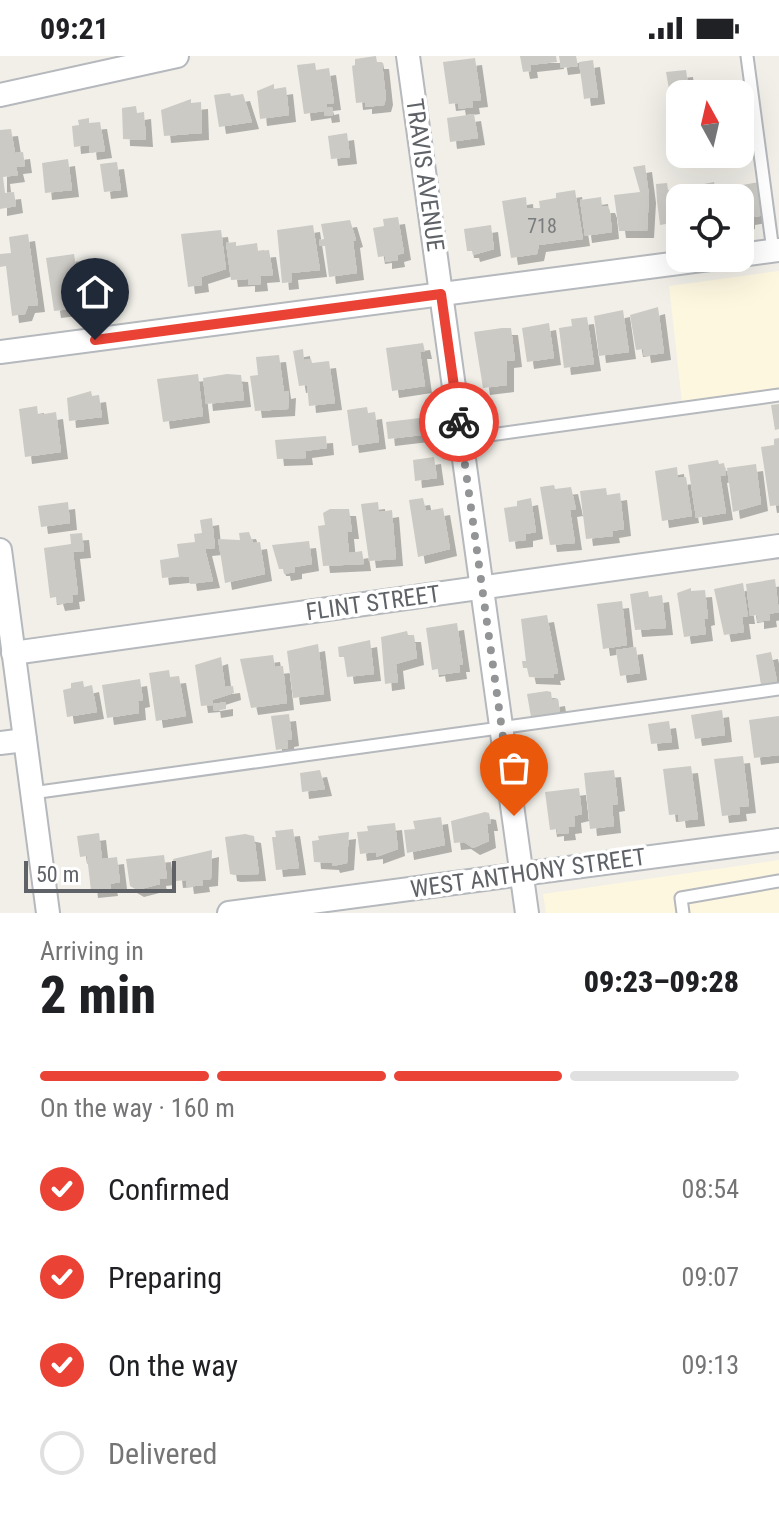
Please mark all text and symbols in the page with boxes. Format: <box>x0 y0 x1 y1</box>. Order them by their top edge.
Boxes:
text: 09:21 <box>40 11 109 46</box>
north arrow <box>666 80 754 168</box>
map controls <box>666 80 754 272</box>
street label: TRAVIS AVENUE <box>400 97 450 253</box>
button: locate <box>666 184 754 272</box>
house number: 718 <box>527 214 557 238</box>
pin <box>61 258 129 340</box>
icon: home <box>73 270 117 314</box>
courier <box>419 382 499 462</box>
icon: bike <box>437 400 481 444</box>
street label: FLINT STREET <box>304 580 442 626</box>
pin <box>480 734 548 816</box>
icon: bag <box>492 746 536 790</box>
street label: WEST ANTHONY STREET <box>409 843 647 903</box>
scale bar <box>24 857 176 893</box>
text: 50 m <box>36 862 79 887</box>
text: Arriving in <box>40 936 144 966</box>
text: 09:23–09:28 <box>584 964 739 999</box>
text: 2 min <box>40 965 156 1026</box>
text: On the way · 160 m <box>40 1093 235 1123</box>
icon: check <box>40 1167 84 1211</box>
text: Confirmed <box>108 1172 230 1207</box>
text: 08:54 <box>682 1174 739 1204</box>
icon: check <box>40 1255 84 1299</box>
text: Preparing <box>108 1260 222 1295</box>
text: 09:07 <box>682 1262 739 1292</box>
icon: check <box>40 1343 84 1387</box>
text: On the way <box>108 1348 238 1383</box>
text: 09:13 <box>682 1350 739 1380</box>
text: Delivered <box>108 1436 217 1471</box>

